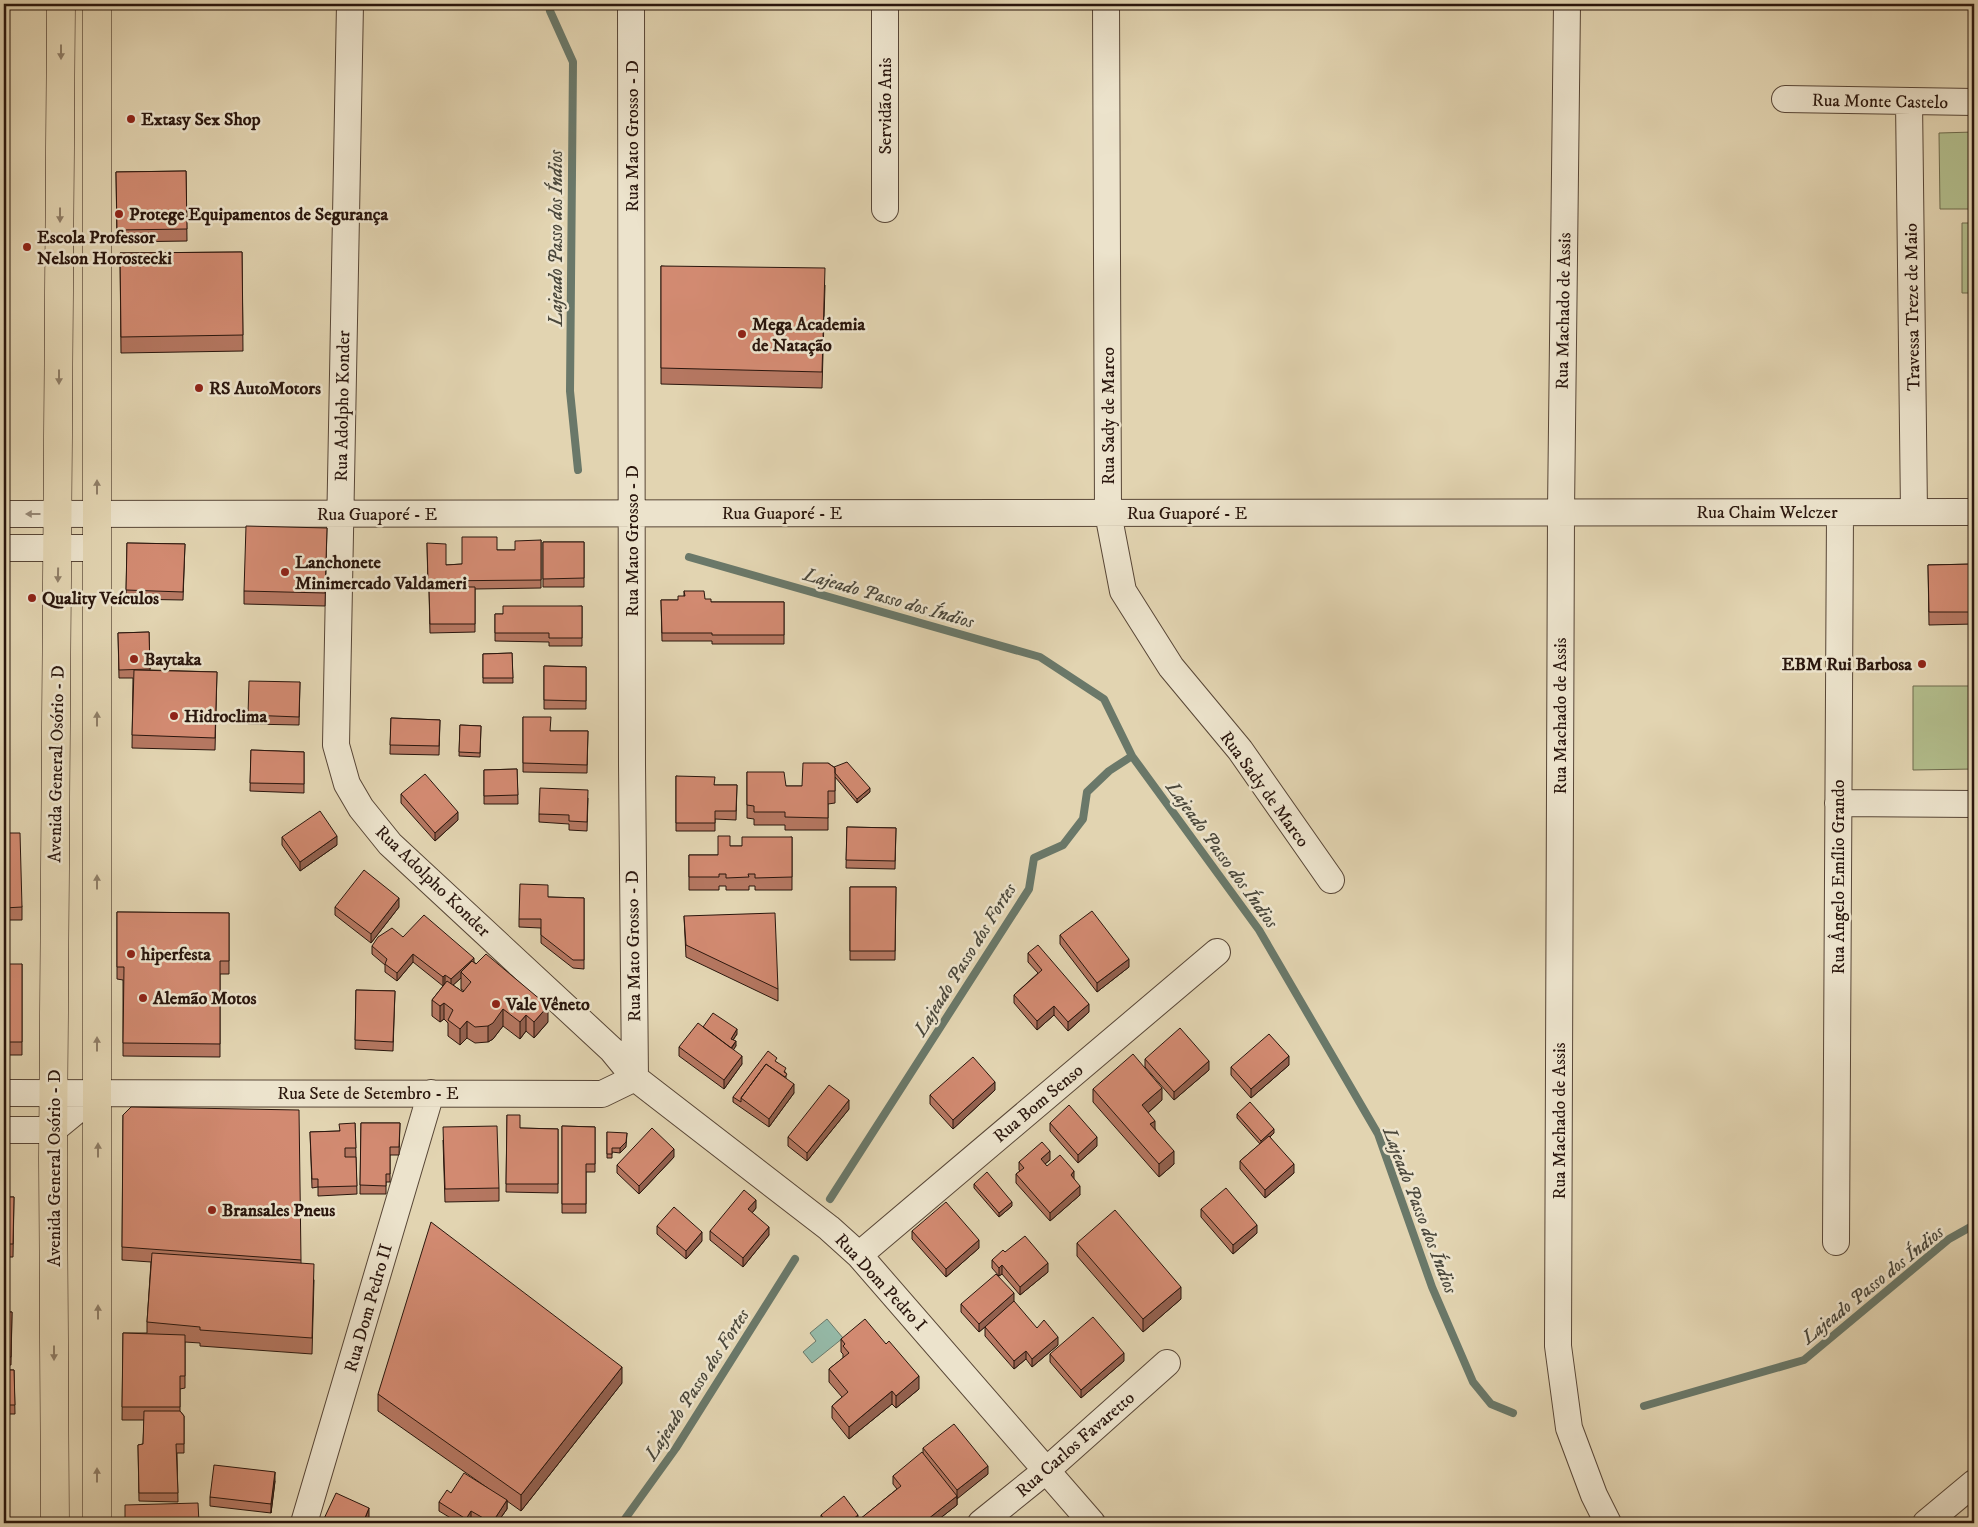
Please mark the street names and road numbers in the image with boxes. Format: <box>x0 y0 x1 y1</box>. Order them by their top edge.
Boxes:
street label: Servidão Anis <box>875 57 897 155</box>
street label: Rua Mato Grosso - D <box>622 60 644 212</box>
street label: Rua Monte Castelo <box>1812 90 1949 114</box>
street label: Travessa Treze de Maio <box>1901 223 1925 391</box>
street label: Rua Machado de Assis <box>1552 232 1576 390</box>
street label: Rua Adolpho Konder <box>331 330 355 482</box>
street label: Rua Sady de Marco <box>1098 347 1120 485</box>
street label: Rua Mato Grosso - D <box>622 465 644 617</box>
street label: Rua Chaim Welczer <box>1696 502 1838 524</box>
street label: Rua Guaporé - E <box>722 503 843 525</box>
street label: Rua Guaporé - E <box>1127 503 1248 525</box>
street label: Rua Guaporé - E <box>317 504 438 526</box>
street label: Rua Machado de Assis <box>1550 637 1572 795</box>
street label: Avenida General Osório - D <box>44 665 70 863</box>
street label: Rua Sady de Marco <box>1215 727 1314 852</box>
street label: Rua Ângelo Emílio Grando <box>1827 779 1850 974</box>
street label: Rua Adolpho Konder <box>370 821 495 942</box>
street label: Rua Mato Grosso - D <box>622 870 646 1022</box>
street label: Rua Machado de Assis <box>1549 1042 1571 1200</box>
street label: Rua Bom Senso <box>989 1060 1088 1148</box>
street label: Avenida General Osório - D <box>44 1069 66 1267</box>
street label: Rua Sete de Setembro - E <box>277 1083 459 1105</box>
street label: Rua Dom Pedro I <box>830 1229 931 1336</box>
street label: Rua Dom Pedro II <box>340 1242 398 1375</box>
street label: Rua Carlos Favaretto <box>1012 1387 1140 1502</box>

